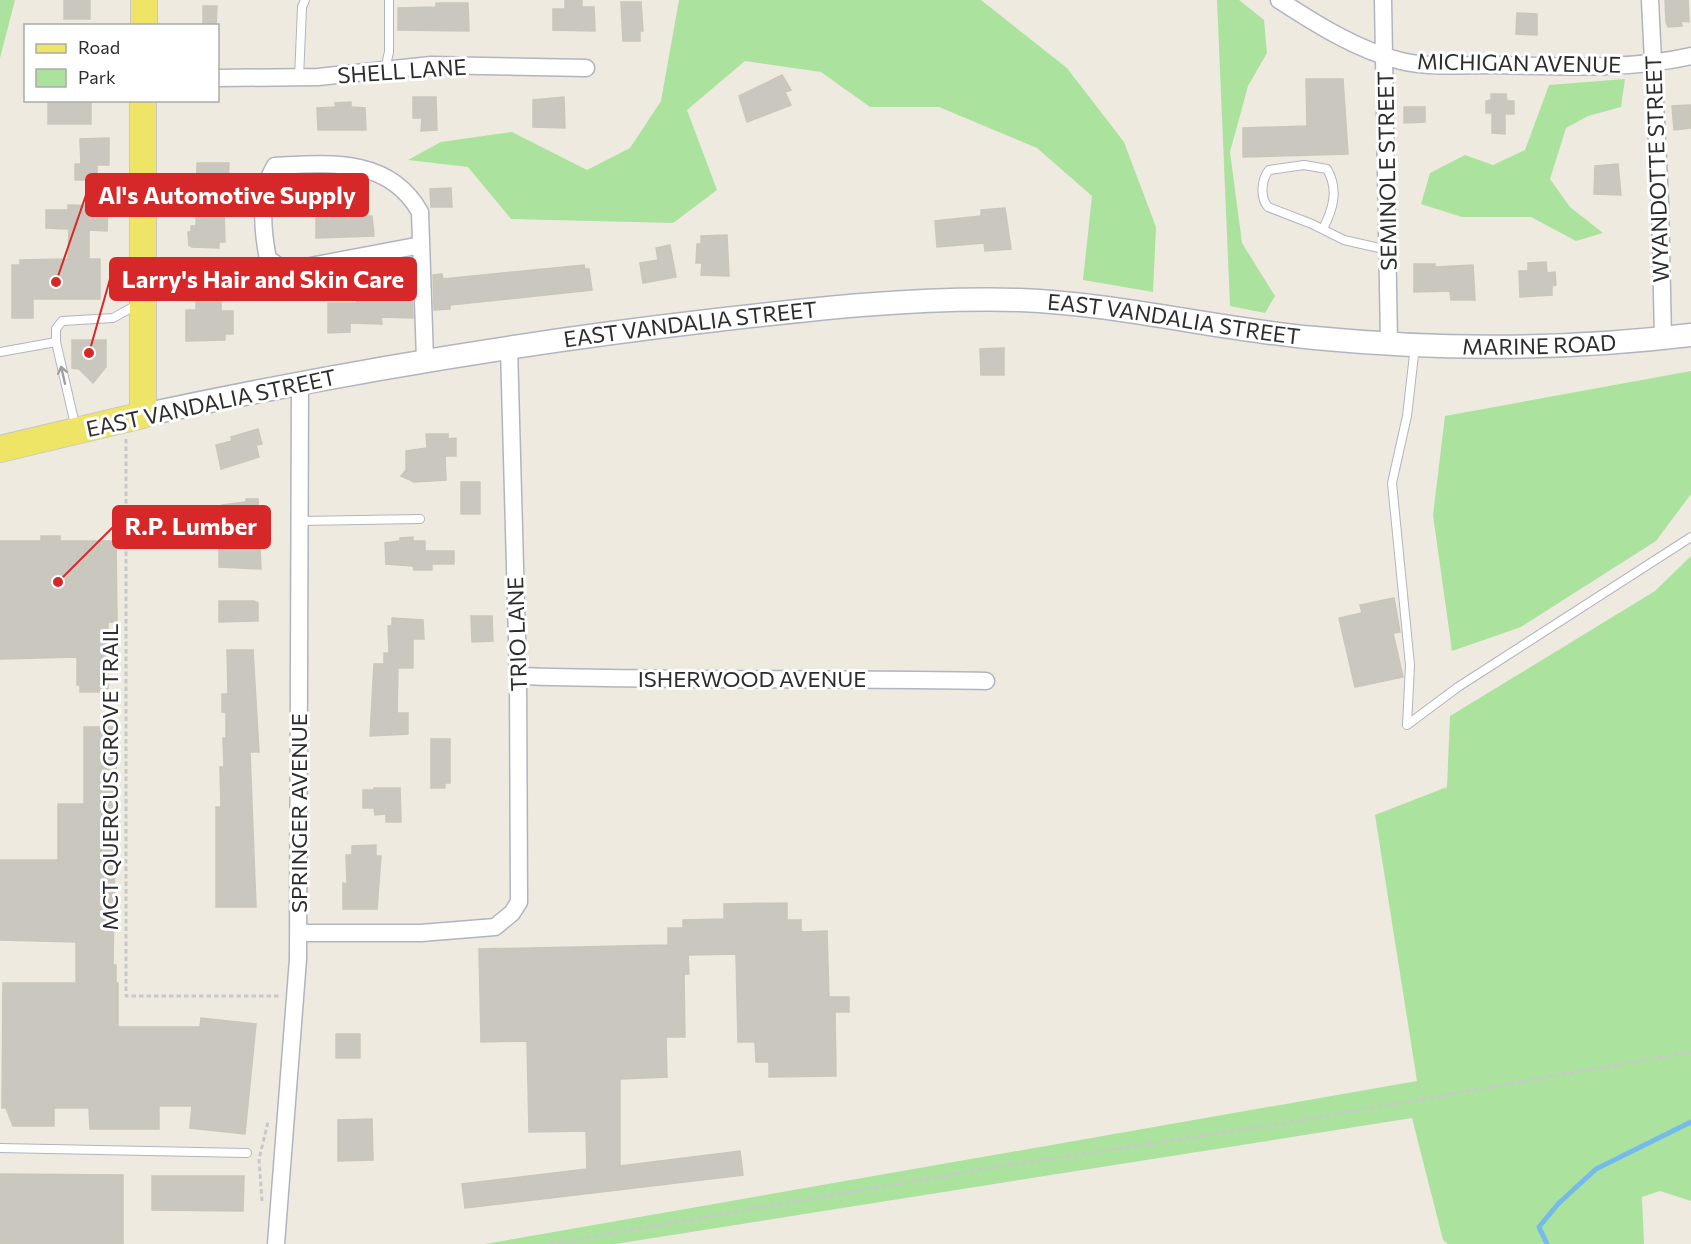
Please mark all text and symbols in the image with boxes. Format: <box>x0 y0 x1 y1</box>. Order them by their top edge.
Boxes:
legend <box>24 24 219 102</box>
text: Road <box>78 36 120 58</box>
street label: MICHIGAN AVENUE <box>1417 47 1621 78</box>
street label: SHELL LANE <box>337 53 467 88</box>
street label: WYANDOTTE STREET <box>1639 55 1674 283</box>
text: Park <box>78 66 116 88</box>
street label: SEMINOLE STREET <box>1371 71 1402 271</box>
callout: Al's Automotive Supply <box>86 174 368 216</box>
text: Al's Automotive Supply <box>98 180 356 209</box>
callout: Larry's Hair and Skin Care <box>110 258 416 300</box>
text: Larry's Hair and Skin Care <box>122 264 404 293</box>
street label: EAST VANDALIA STREET <box>1046 288 1302 349</box>
street label: EAST VANDALIA STREET <box>562 295 818 352</box>
street label: MARINE ROAD <box>1462 328 1617 360</box>
street label: EAST VANDALIA STREET <box>83 363 338 442</box>
one-way arrow <box>57 366 68 385</box>
callout: R.P. Lumber <box>113 506 270 548</box>
text: R.P. Lumber <box>125 511 257 540</box>
street label: TRIO LANE <box>501 576 532 692</box>
street label: MCT QUERCUS GROVE TRAIL <box>96 624 123 930</box>
street label: ISHERWOOD AVENUE <box>638 665 866 692</box>
street label: SPRINGER AVENUE <box>285 713 312 913</box>

